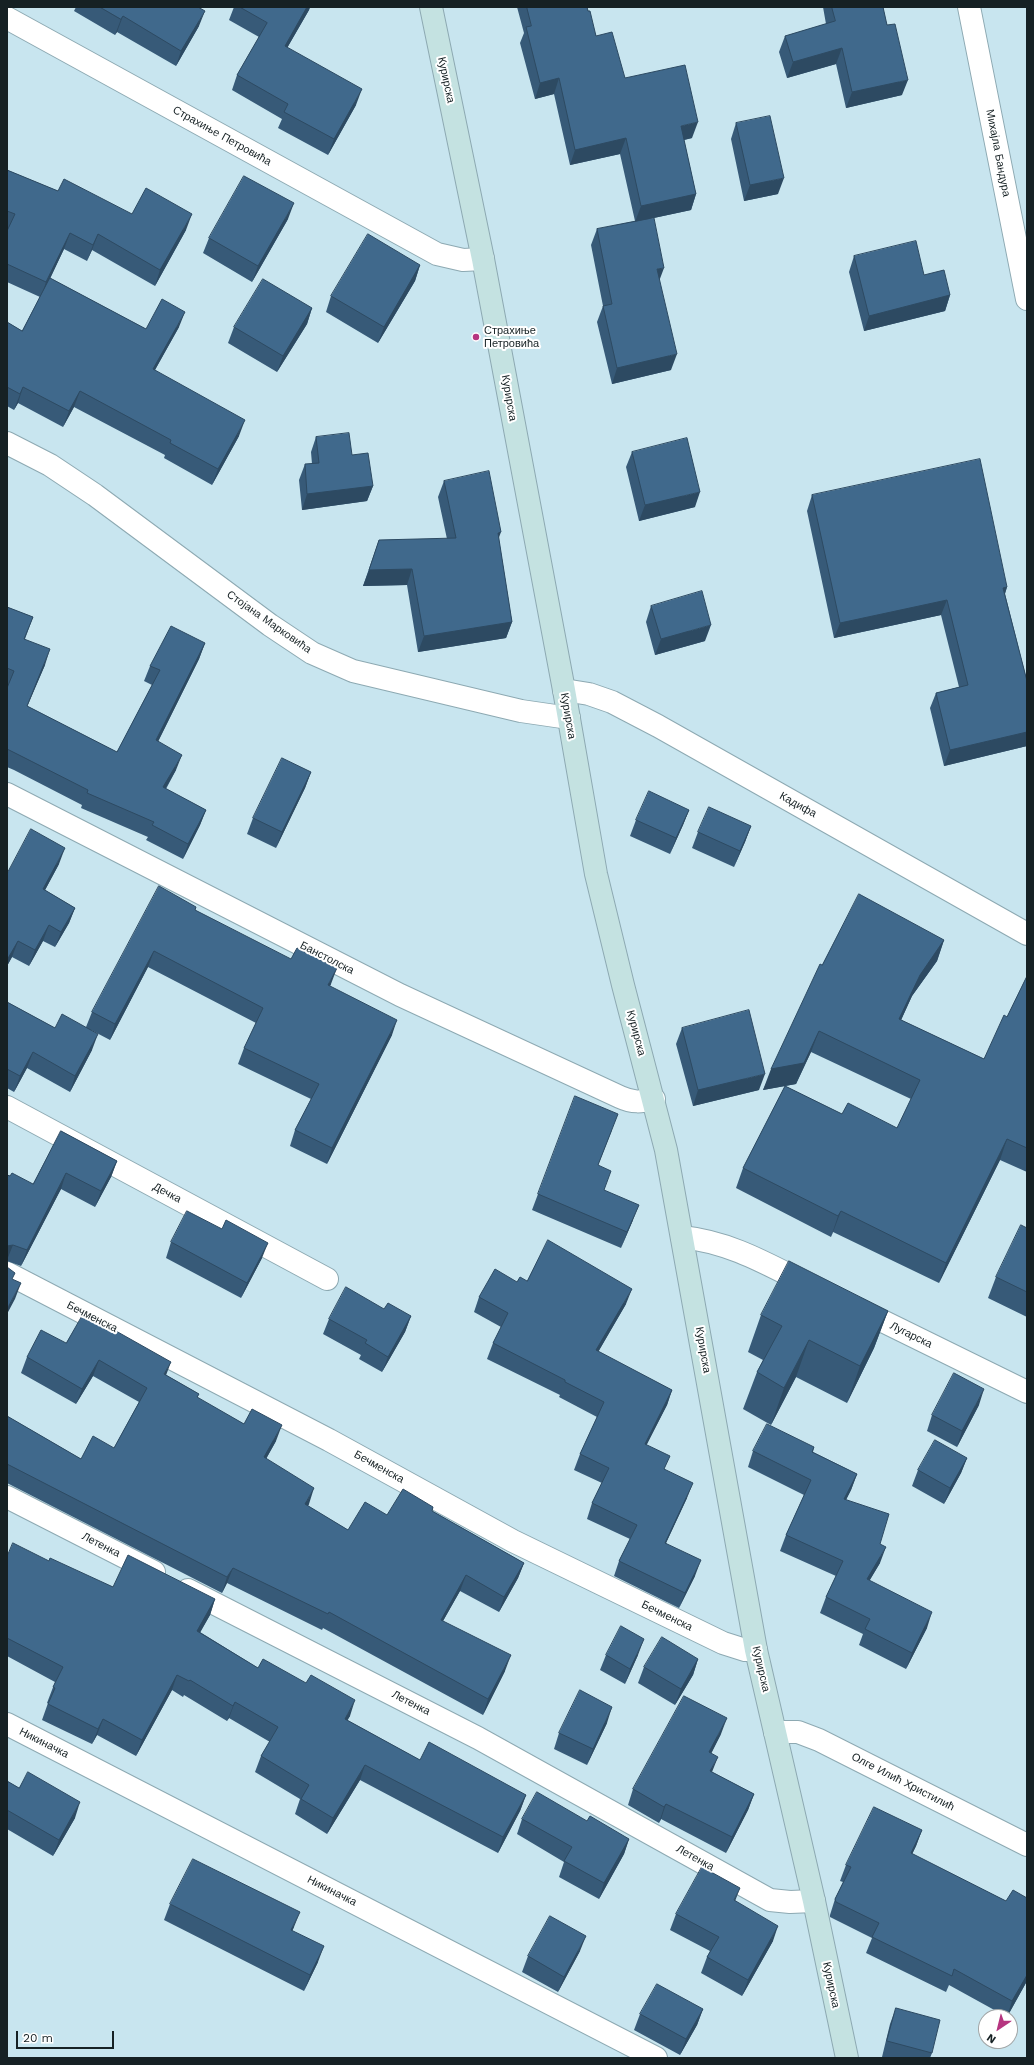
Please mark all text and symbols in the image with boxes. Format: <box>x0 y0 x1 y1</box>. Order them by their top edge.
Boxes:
street label: Курирска <box>435 56 457 104</box>
street label: Страхиње Петровића <box>170 103 274 169</box>
street label: Михајла Бандура <box>983 108 1013 198</box>
place label: Страхиње Петровића <box>484 324 539 350</box>
marker: Страхиње Петровића <box>471 332 481 342</box>
street label: Курирска <box>498 374 520 422</box>
street label: Стојана Марковића <box>224 588 314 656</box>
street label: Курирска <box>557 692 579 740</box>
street label: Кадифа <box>777 789 819 821</box>
street label: Банстолска <box>298 939 356 977</box>
street label: Курирска <box>624 1009 648 1057</box>
street label: Дечка <box>151 1180 183 1206</box>
street label: Бечменска <box>64 1299 120 1335</box>
street label: Лугарска <box>888 1319 934 1351</box>
street label: Курирска <box>692 1326 714 1374</box>
street label: Бечменска <box>352 1448 406 1486</box>
street label: Летенка <box>80 1530 122 1560</box>
street label: Бечменска <box>639 1598 695 1634</box>
street label: Курирска <box>749 1645 773 1693</box>
street label: Летенка <box>390 1688 432 1718</box>
street label: Никиначка <box>17 1725 71 1761</box>
street label: Олге Илић Христилић <box>849 1750 957 1814</box>
street label: Летенка <box>674 1842 716 1874</box>
street label: Никиначка <box>305 1873 359 1909</box>
street label: Курирска <box>820 1961 842 2009</box>
north arrow <box>978 2009 1018 2049</box>
scale bar <box>18 2023 116 2049</box>
text: 20 m <box>23 2031 53 2045</box>
text: N <box>984 2031 998 2046</box>

